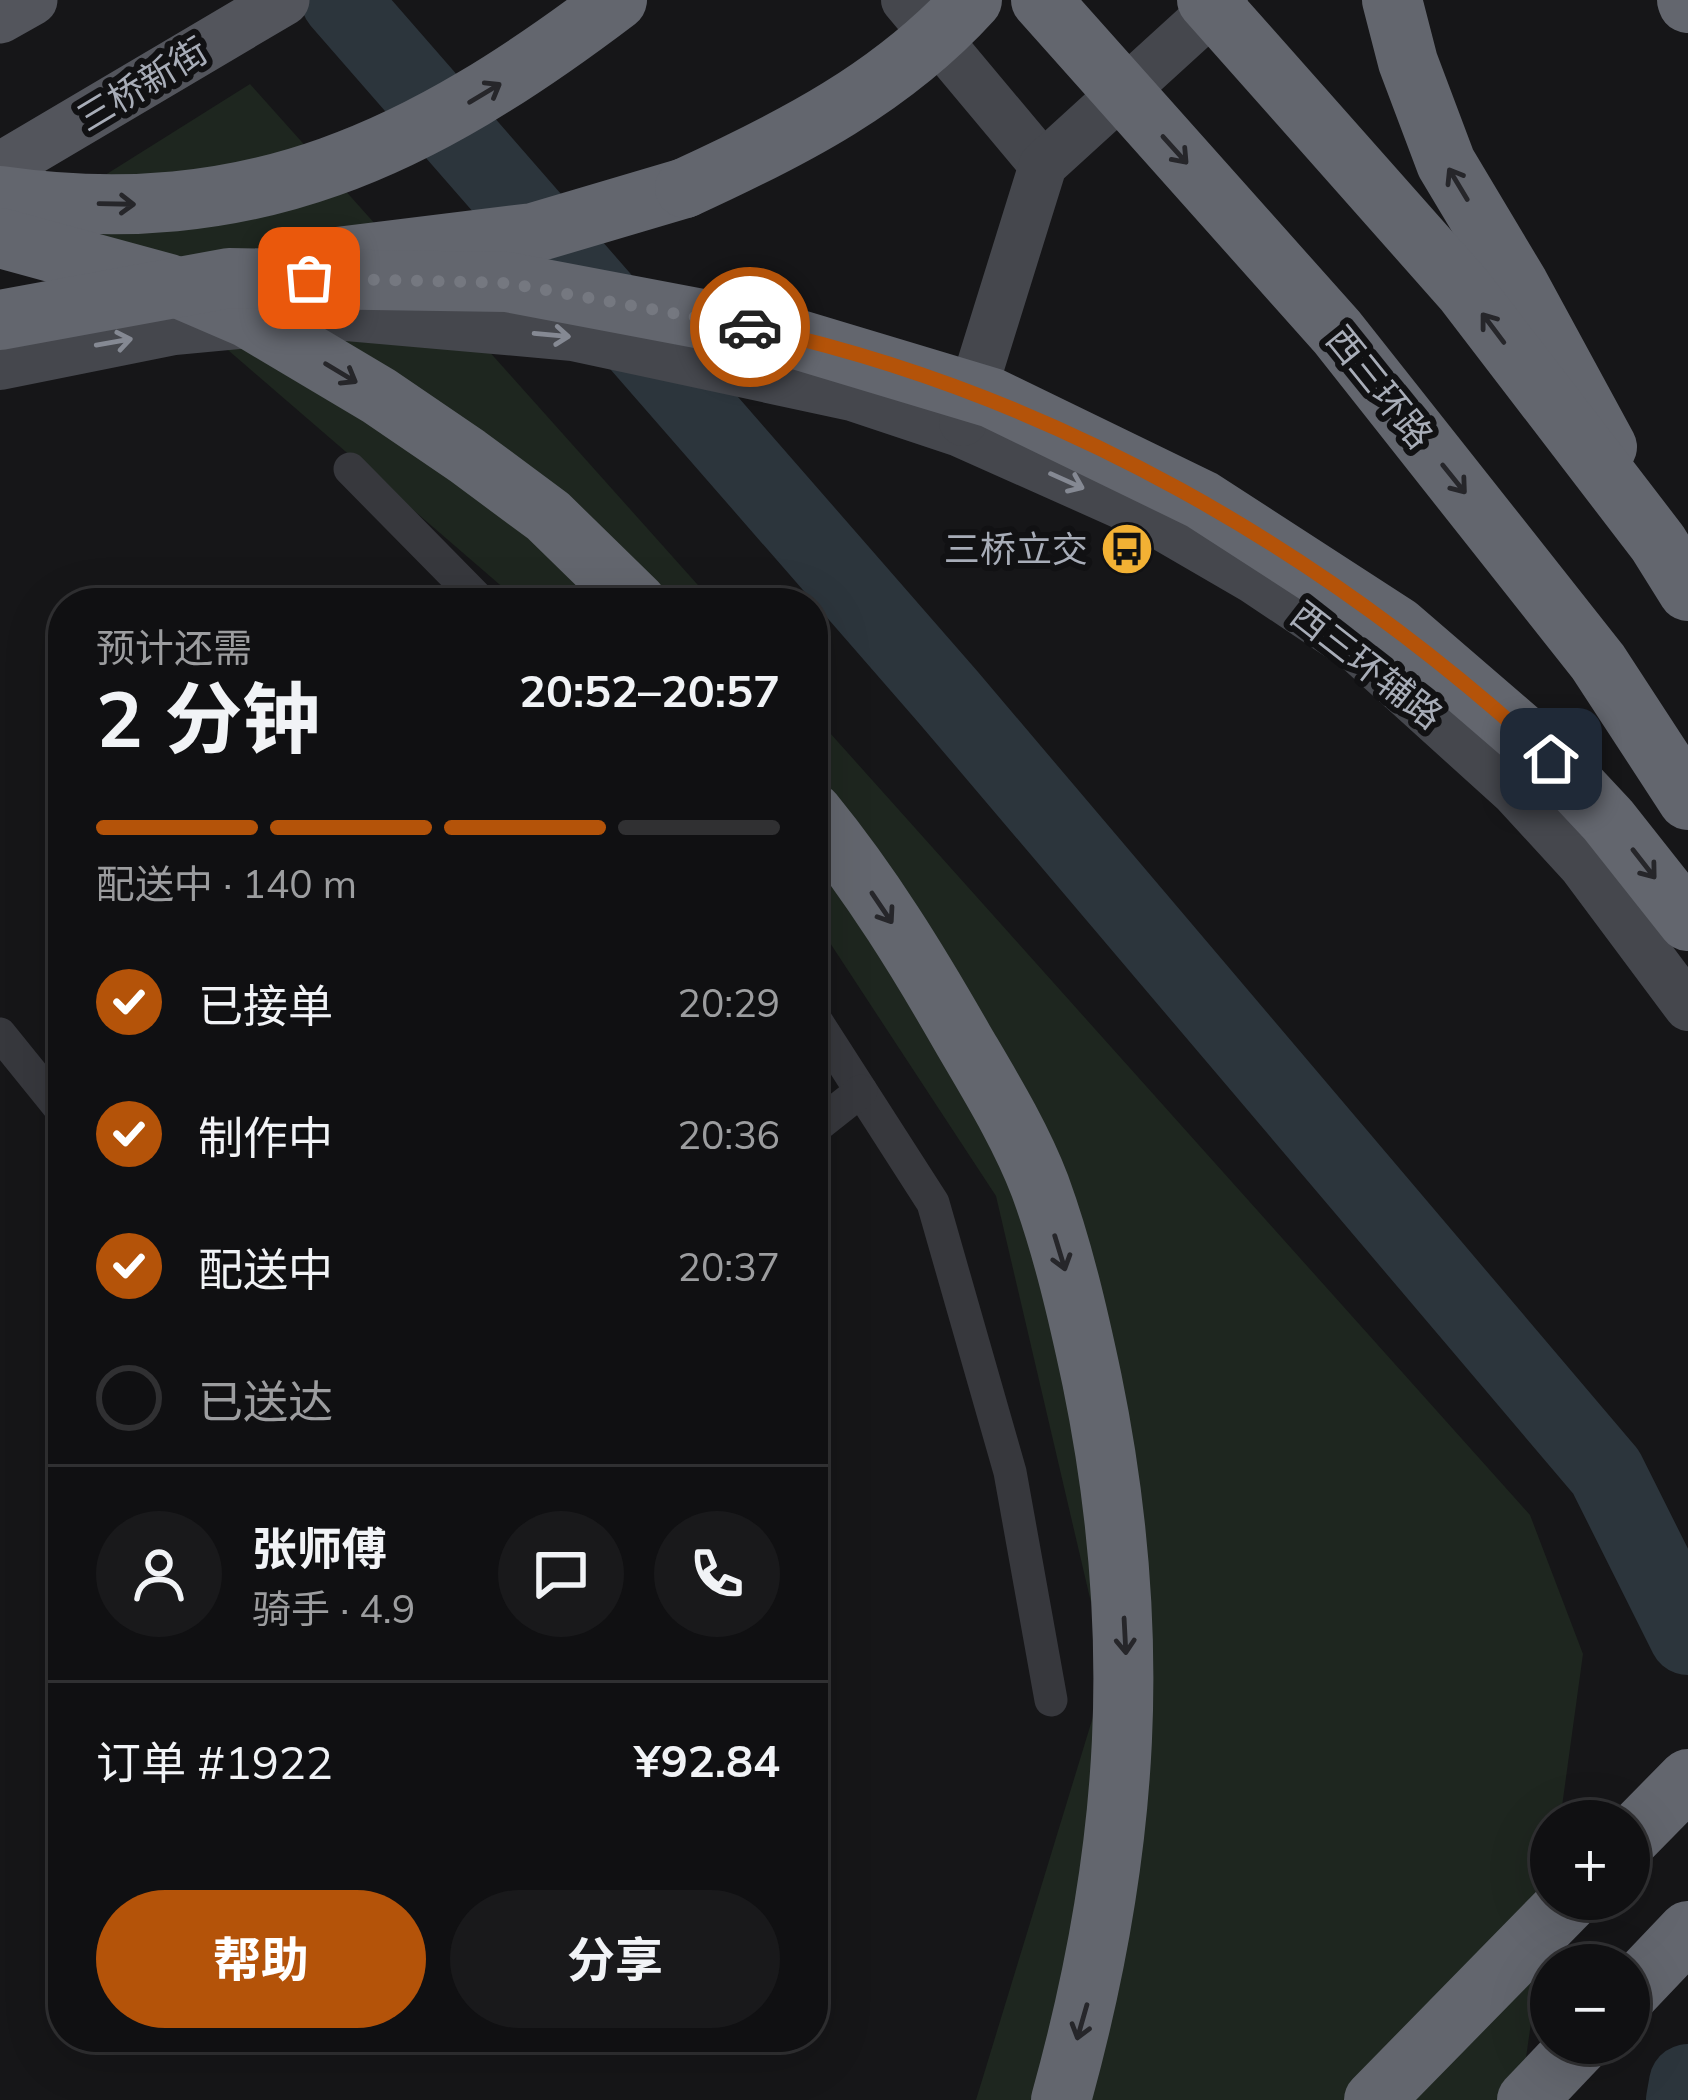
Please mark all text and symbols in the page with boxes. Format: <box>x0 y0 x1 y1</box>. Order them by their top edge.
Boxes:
street label: 三桥新街 <box>68 27 215 140</box>
one-way arrow <box>467 81 501 105</box>
one-way arrow <box>1161 134 1188 165</box>
one-way arrow <box>1446 168 1470 202</box>
one-way arrow <box>97 192 136 215</box>
pin <box>258 227 360 329</box>
icon: bag <box>276 245 342 311</box>
courier <box>690 267 810 387</box>
icon: car <box>717 294 783 360</box>
one-way arrow <box>1481 313 1507 345</box>
street label: 西三环路 <box>1318 317 1443 457</box>
one-way arrow <box>532 324 571 347</box>
one-way arrow <box>94 329 133 352</box>
one-way arrow <box>323 361 357 385</box>
one-way arrow <box>1440 463 1467 495</box>
one-way arrow <box>1048 471 1084 493</box>
bus stop icon: 三桥立交 <box>1099 521 1155 577</box>
place label: 三桥立交 <box>944 526 1088 571</box>
street label: 西三环辅路 <box>1283 591 1452 738</box>
text: 预计还需 <box>96 623 252 672</box>
text: 20:52–20:57 <box>519 662 780 718</box>
text: 2 分钟 <box>96 669 320 767</box>
pin <box>1500 708 1602 810</box>
icon: home <box>1518 726 1584 792</box>
one-way arrow <box>1630 848 1657 880</box>
text: 配送中 · 140 m <box>96 859 357 908</box>
one-way arrow <box>869 890 894 924</box>
icon: check <box>96 969 162 1035</box>
text: 已接单 <box>198 977 333 1033</box>
text: 20:29 <box>678 978 780 1027</box>
icon: check <box>96 1101 162 1167</box>
text: 制作中 <box>198 1109 333 1165</box>
text: 20:36 <box>678 1110 780 1159</box>
icon: check <box>96 1233 162 1299</box>
one-way arrow <box>1051 1233 1073 1271</box>
text: 配送中 <box>198 1241 333 1297</box>
text: 20:37 <box>678 1242 780 1291</box>
text: 已送达 <box>198 1373 333 1429</box>
button: person <box>96 1511 222 1637</box>
button: chat <box>498 1511 624 1637</box>
button: phone <box>654 1511 780 1637</box>
text: 张师傅 <box>252 1520 387 1576</box>
text: 骑手 · 4.9 <box>252 1584 415 1633</box>
one-way arrow <box>1114 1616 1137 1655</box>
text: ¥92.84 <box>634 1732 780 1788</box>
text: 订单 #1922 <box>96 1734 333 1790</box>
map controls <box>1530 1800 1650 2064</box>
button: + <box>1530 1800 1650 1920</box>
button: 帮助 <box>96 1890 426 2028</box>
button: 分享 <box>450 1890 780 2028</box>
button: − <box>1530 1944 1650 2064</box>
one-way arrow <box>1070 2003 1092 2041</box>

